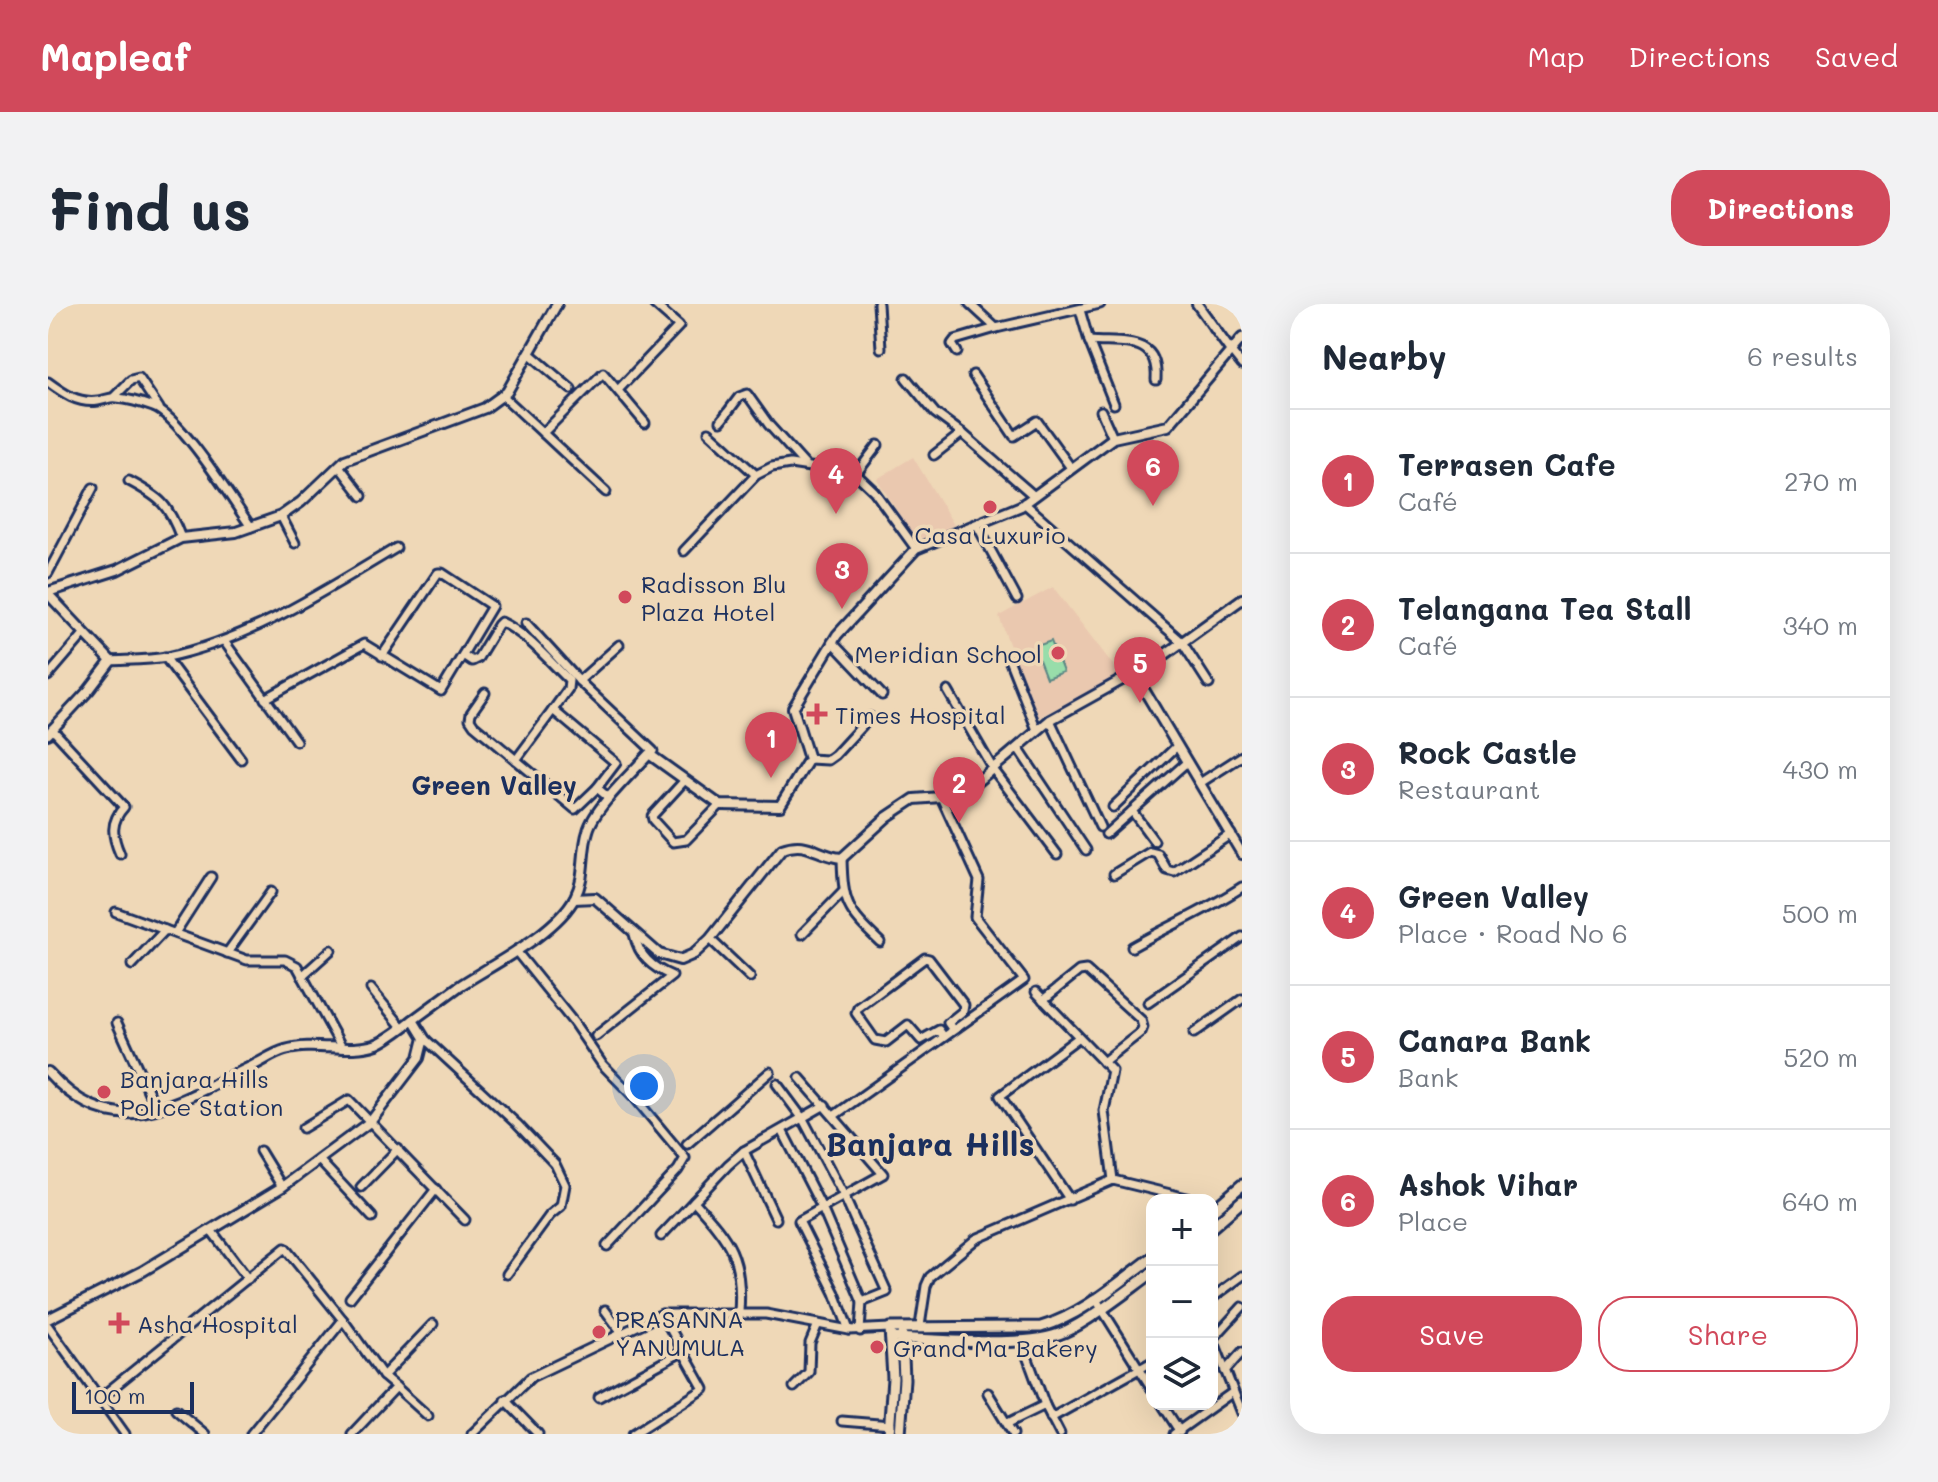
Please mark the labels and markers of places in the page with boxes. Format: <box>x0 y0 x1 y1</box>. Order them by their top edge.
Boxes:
pin: 6 <box>1127 440 1179 506</box>
pin: 4 <box>810 448 862 514</box>
marker: Casa Luxurio <box>981 498 999 516</box>
place label: Casa Luxurio <box>914 519 1066 550</box>
pin: 3 <box>816 543 868 609</box>
place label: Radisson Blu Plaza Hotel <box>641 568 787 627</box>
marker: Radisson Blu Plaza Hotel <box>616 588 634 606</box>
pin: 5 <box>1114 637 1166 703</box>
place label: Meridian School <box>854 638 1042 669</box>
marker: Meridian School <box>1049 644 1067 662</box>
place label: Times Hospital <box>835 699 1006 730</box>
marker: Times Hospital <box>806 703 828 725</box>
pin: 1 <box>745 712 797 778</box>
pin: 2 <box>933 757 985 823</box>
place label: Banjara Hills Police Station <box>120 1063 283 1122</box>
marker: Banjara Hills Police Station <box>95 1083 113 1101</box>
place label: PRASANNA YANUMULA <box>615 1303 745 1362</box>
place label: Asha Hospital <box>137 1308 298 1339</box>
marker: Asha Hospital <box>108 1312 130 1334</box>
marker: PRASANNA YANUMULA <box>590 1323 608 1341</box>
place label: Grand Ma Bakery <box>893 1332 1098 1363</box>
marker: Grand Ma Bakery <box>868 1338 886 1356</box>

